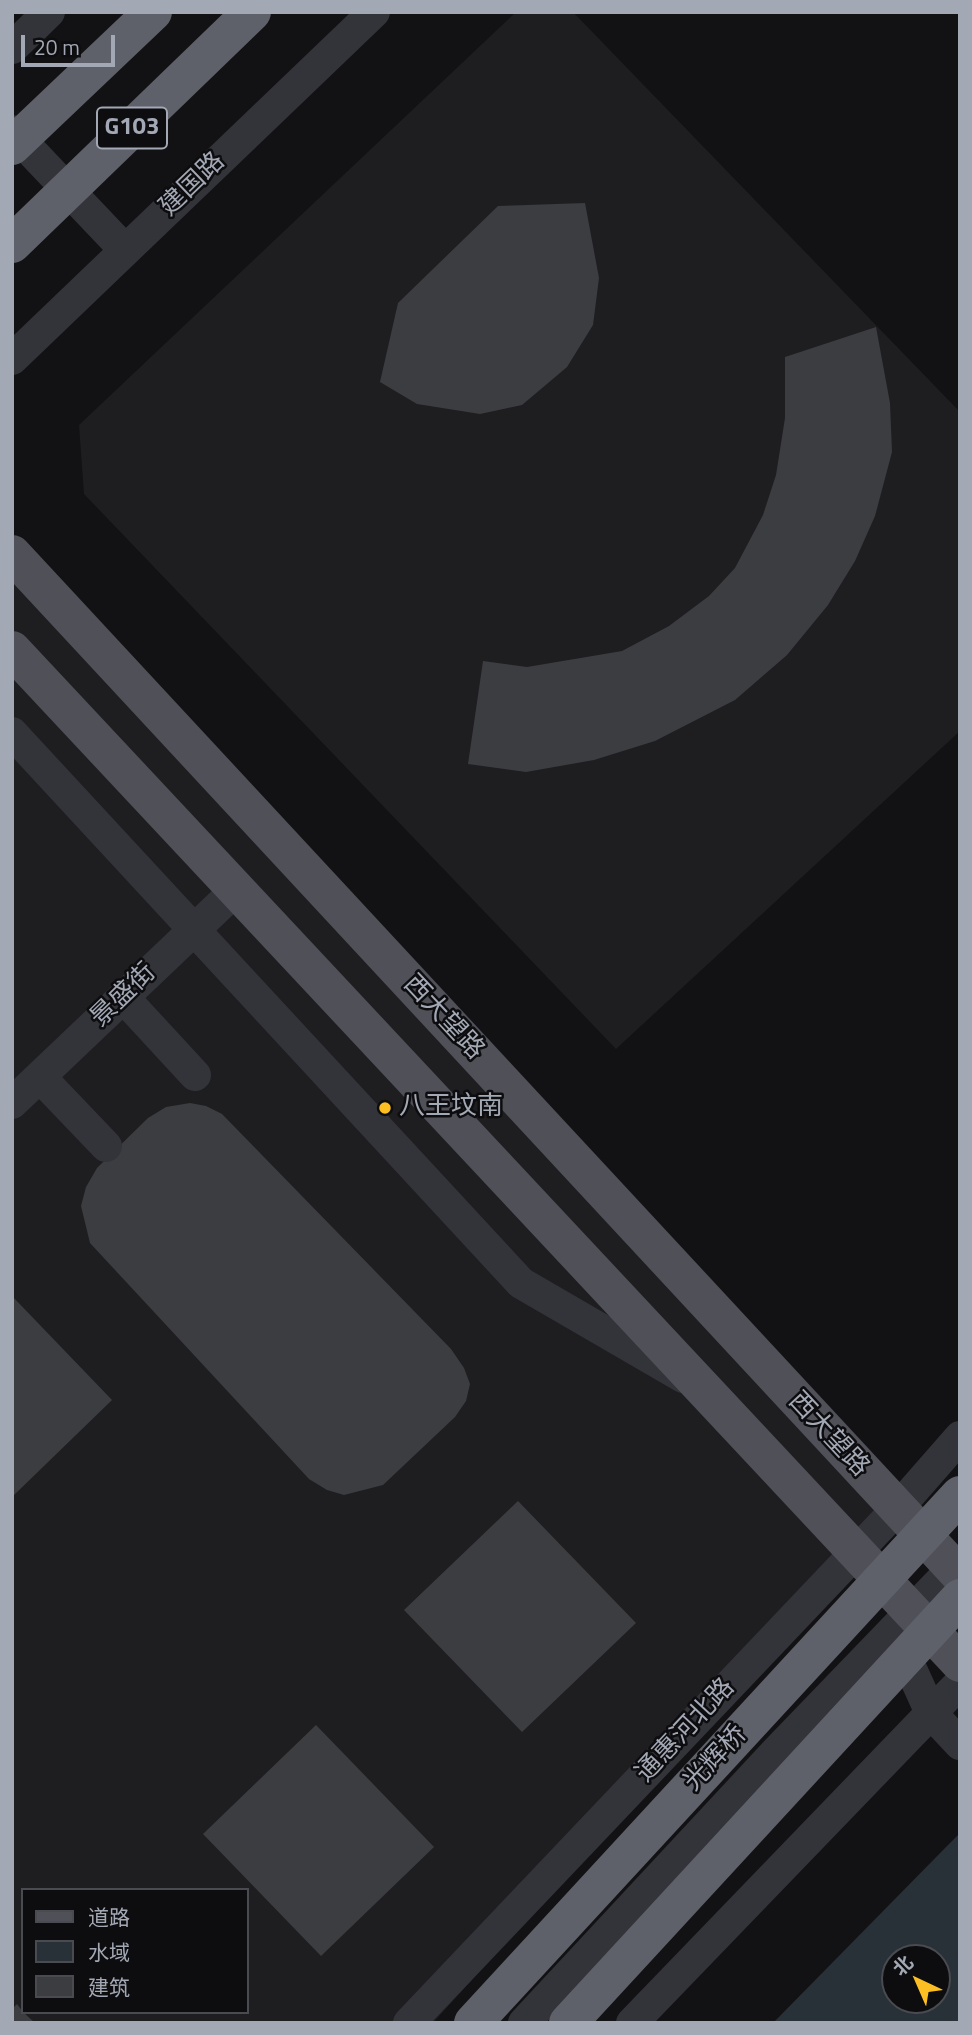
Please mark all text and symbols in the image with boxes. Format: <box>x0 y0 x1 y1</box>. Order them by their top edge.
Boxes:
scale bar <box>24 21 119 65</box>
text: 20 m <box>34 31 80 63</box>
road number: G103 <box>97 107 167 148</box>
street label: 建国路 <box>154 147 232 223</box>
street label: 景盛街 <box>85 958 163 1034</box>
street label: 西大望路 <box>396 969 490 1067</box>
place label: 八王坟南 <box>399 1092 503 1124</box>
marker: 八王坟南 <box>377 1100 393 1116</box>
street label: 西大望路 <box>781 1386 875 1484</box>
street label: 通惠河北路 <box>630 1673 742 1789</box>
street label: 光辉桥 <box>678 1720 754 1798</box>
legend <box>21 1888 248 2014</box>
text: 道路 <box>88 1901 130 1933</box>
text: 水域 <box>88 1936 130 1968</box>
north arrow <box>881 1944 951 2014</box>
text: 北 <box>886 1948 919 1982</box>
text: 建筑 <box>88 1971 130 2003</box>

